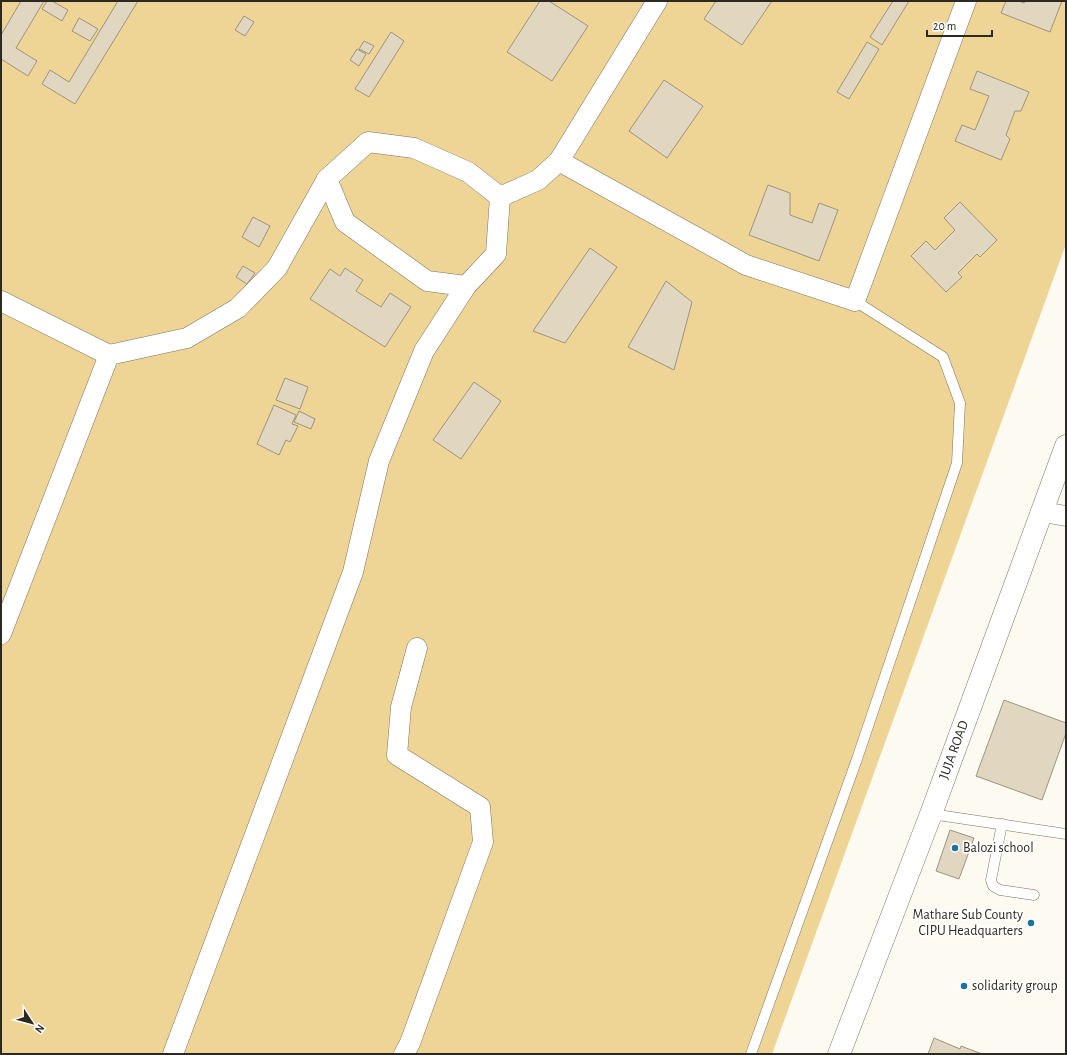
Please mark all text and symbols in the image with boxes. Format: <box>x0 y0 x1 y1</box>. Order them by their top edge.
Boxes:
scale bar <box>927 12 992 38</box>
text: 20 m <box>933 20 956 32</box>
street label: JUJA ROAD <box>937 719 971 781</box>
place label: Balozi school <box>963 841 1034 855</box>
marker: Balozi school <box>950 843 960 853</box>
place label: Mathare Sub County CIPU Headquarters <box>912 908 1023 938</box>
marker: Mathare Sub County CIPU Headquarters <box>1026 918 1036 928</box>
place label: solidarity group <box>972 979 1058 993</box>
marker: solidarity group <box>959 981 969 991</box>
north arrow <box>12 1003 52 1043</box>
text: N <box>33 1022 46 1035</box>

